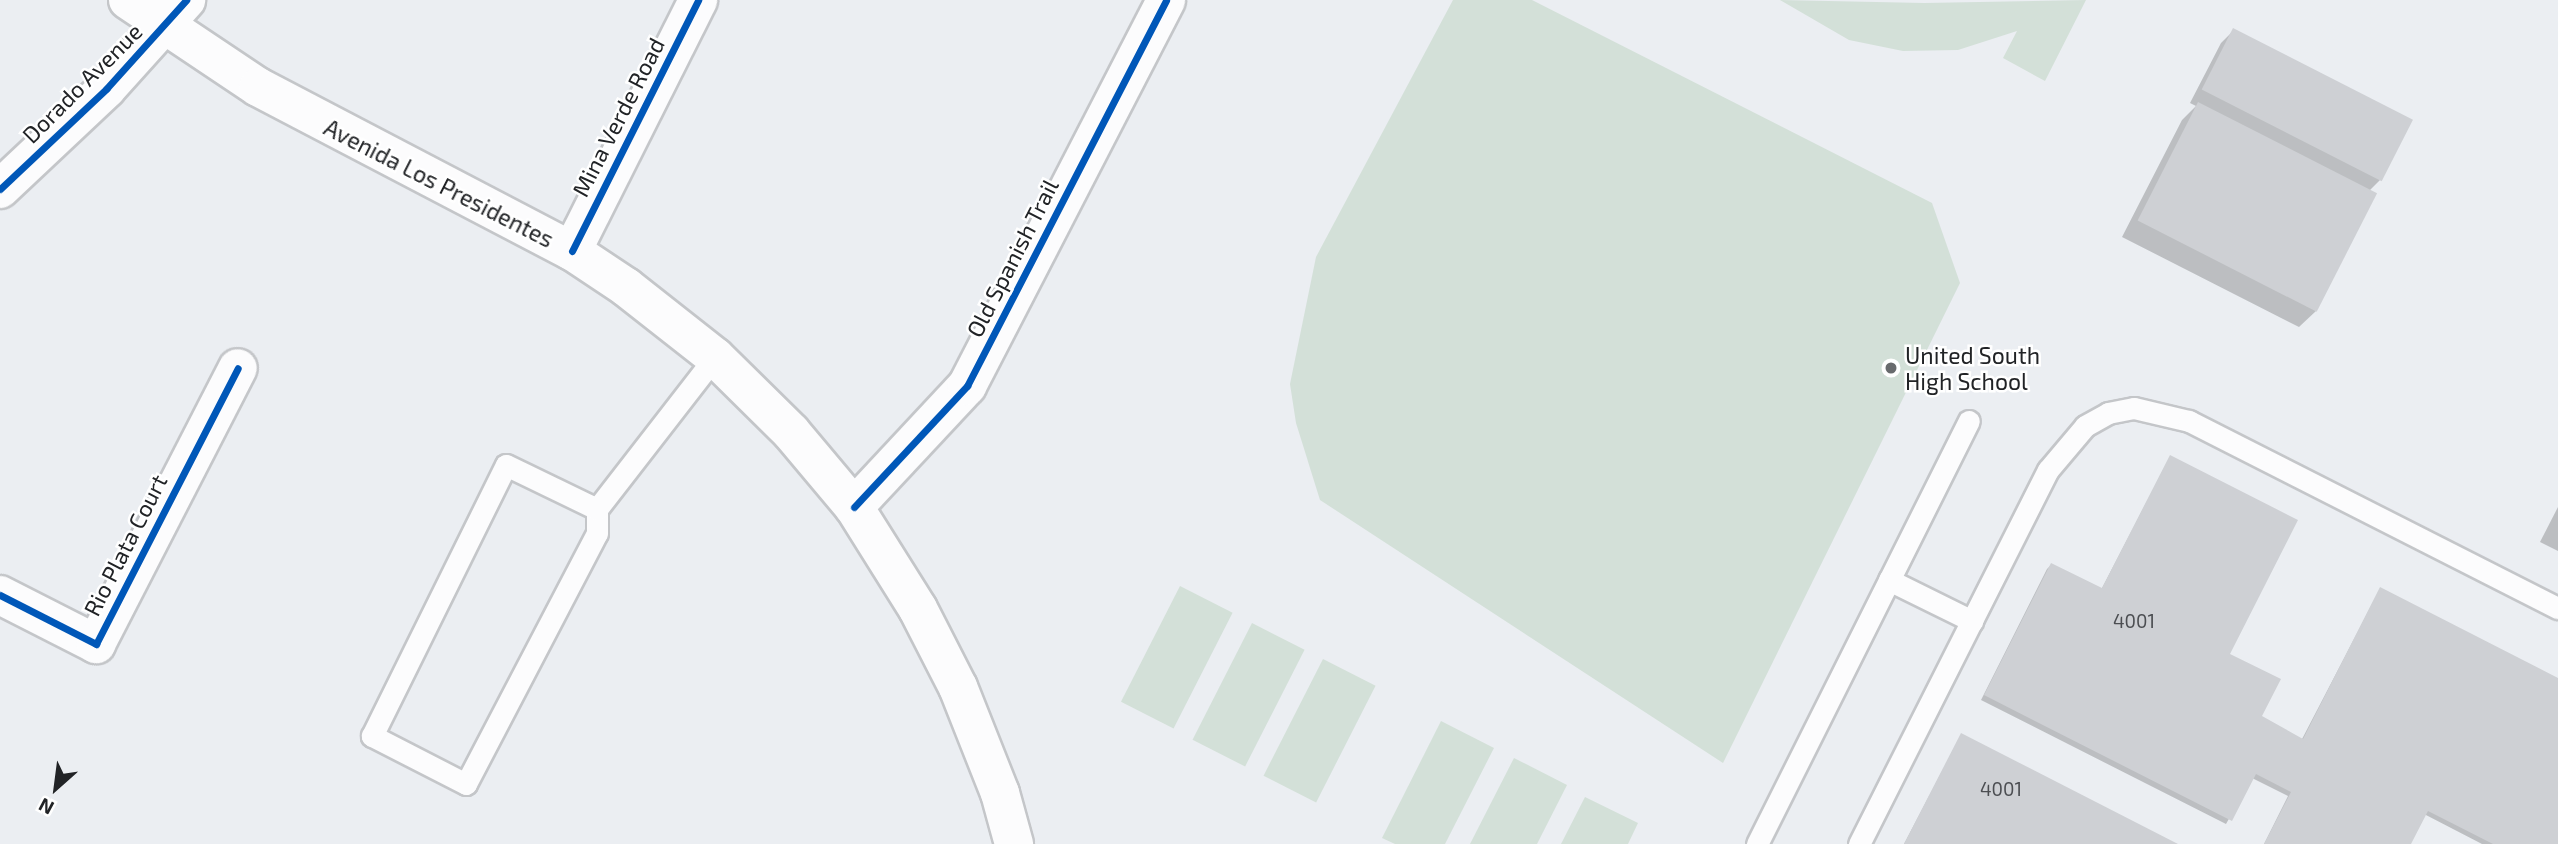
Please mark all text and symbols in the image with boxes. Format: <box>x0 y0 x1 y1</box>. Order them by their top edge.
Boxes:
street label: Dorado Avenue <box>16 17 148 149</box>
street label: Mina Verde Road <box>566 33 670 201</box>
street label: Avenida Los Presidentes <box>320 113 558 253</box>
street label: Old Spanish Trail <box>960 174 1064 342</box>
place label: United South High School <box>1905 341 2040 395</box>
marker: United South High School <box>1883 360 1899 376</box>
street label: Rio Plata Court <box>78 470 172 620</box>
house number: 4001 <box>2113 610 2155 632</box>
north arrow <box>21 753 91 823</box>
house number: 4001 <box>1980 778 2022 800</box>
text: N <box>34 794 57 820</box>

